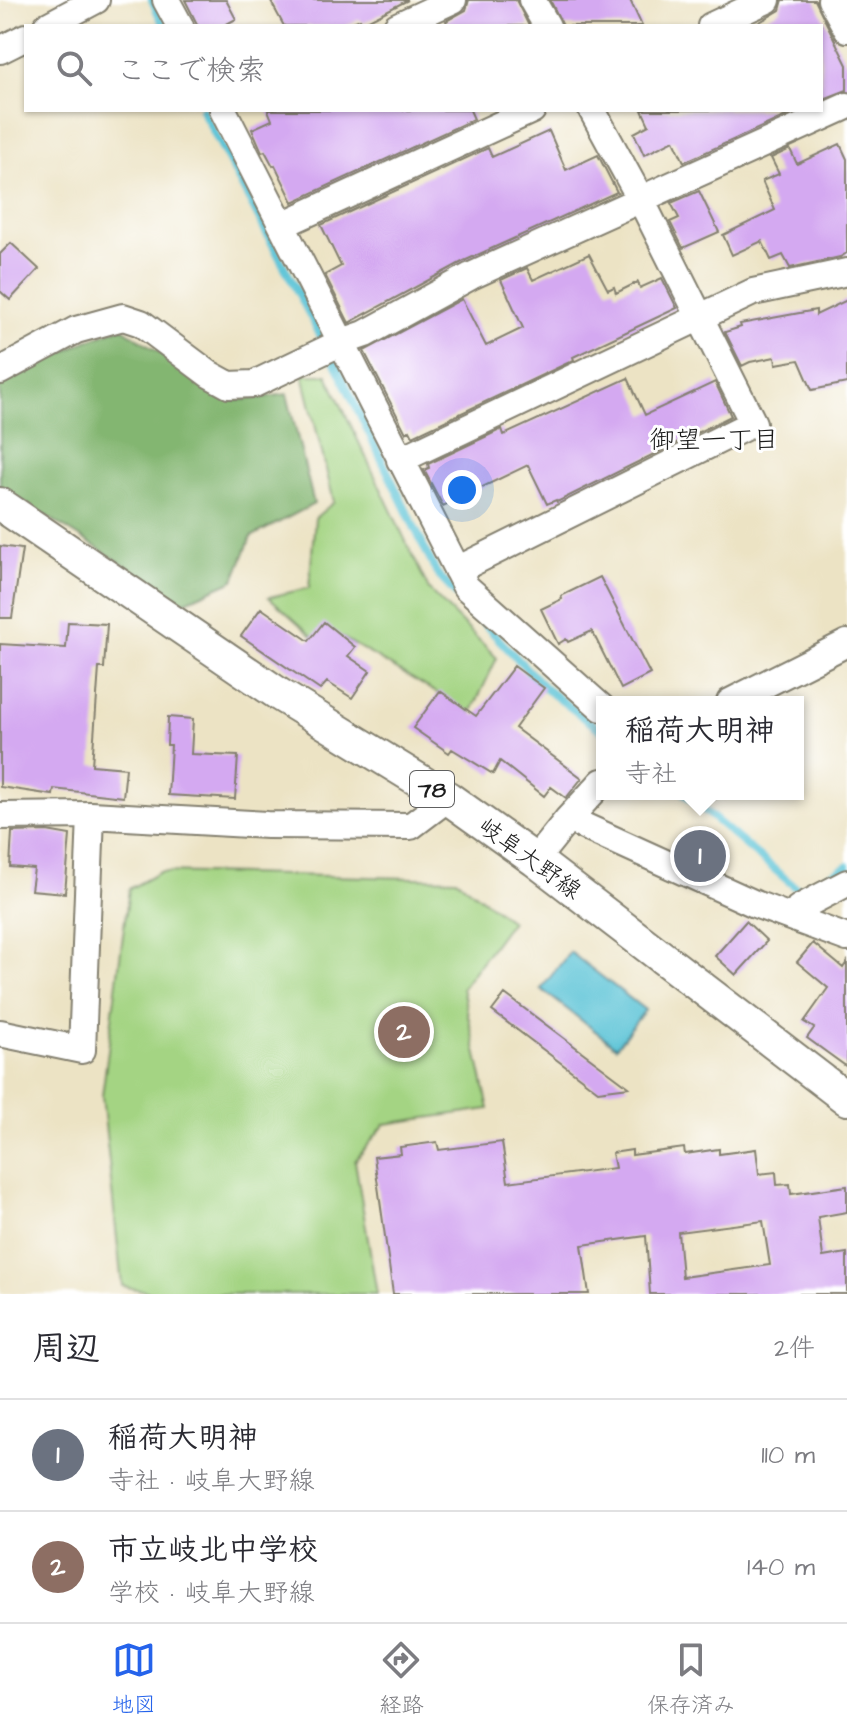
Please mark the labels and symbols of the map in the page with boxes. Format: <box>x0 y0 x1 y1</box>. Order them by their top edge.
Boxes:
district label: 御望一丁目 <box>649 422 779 458</box>
your location <box>442 470 482 510</box>
road number: 78 <box>410 771 454 807</box>
street label: 岐阜大野線 <box>471 810 588 908</box>
pin: 1 <box>674 826 726 886</box>
pin: 2 <box>378 1002 430 1062</box>

